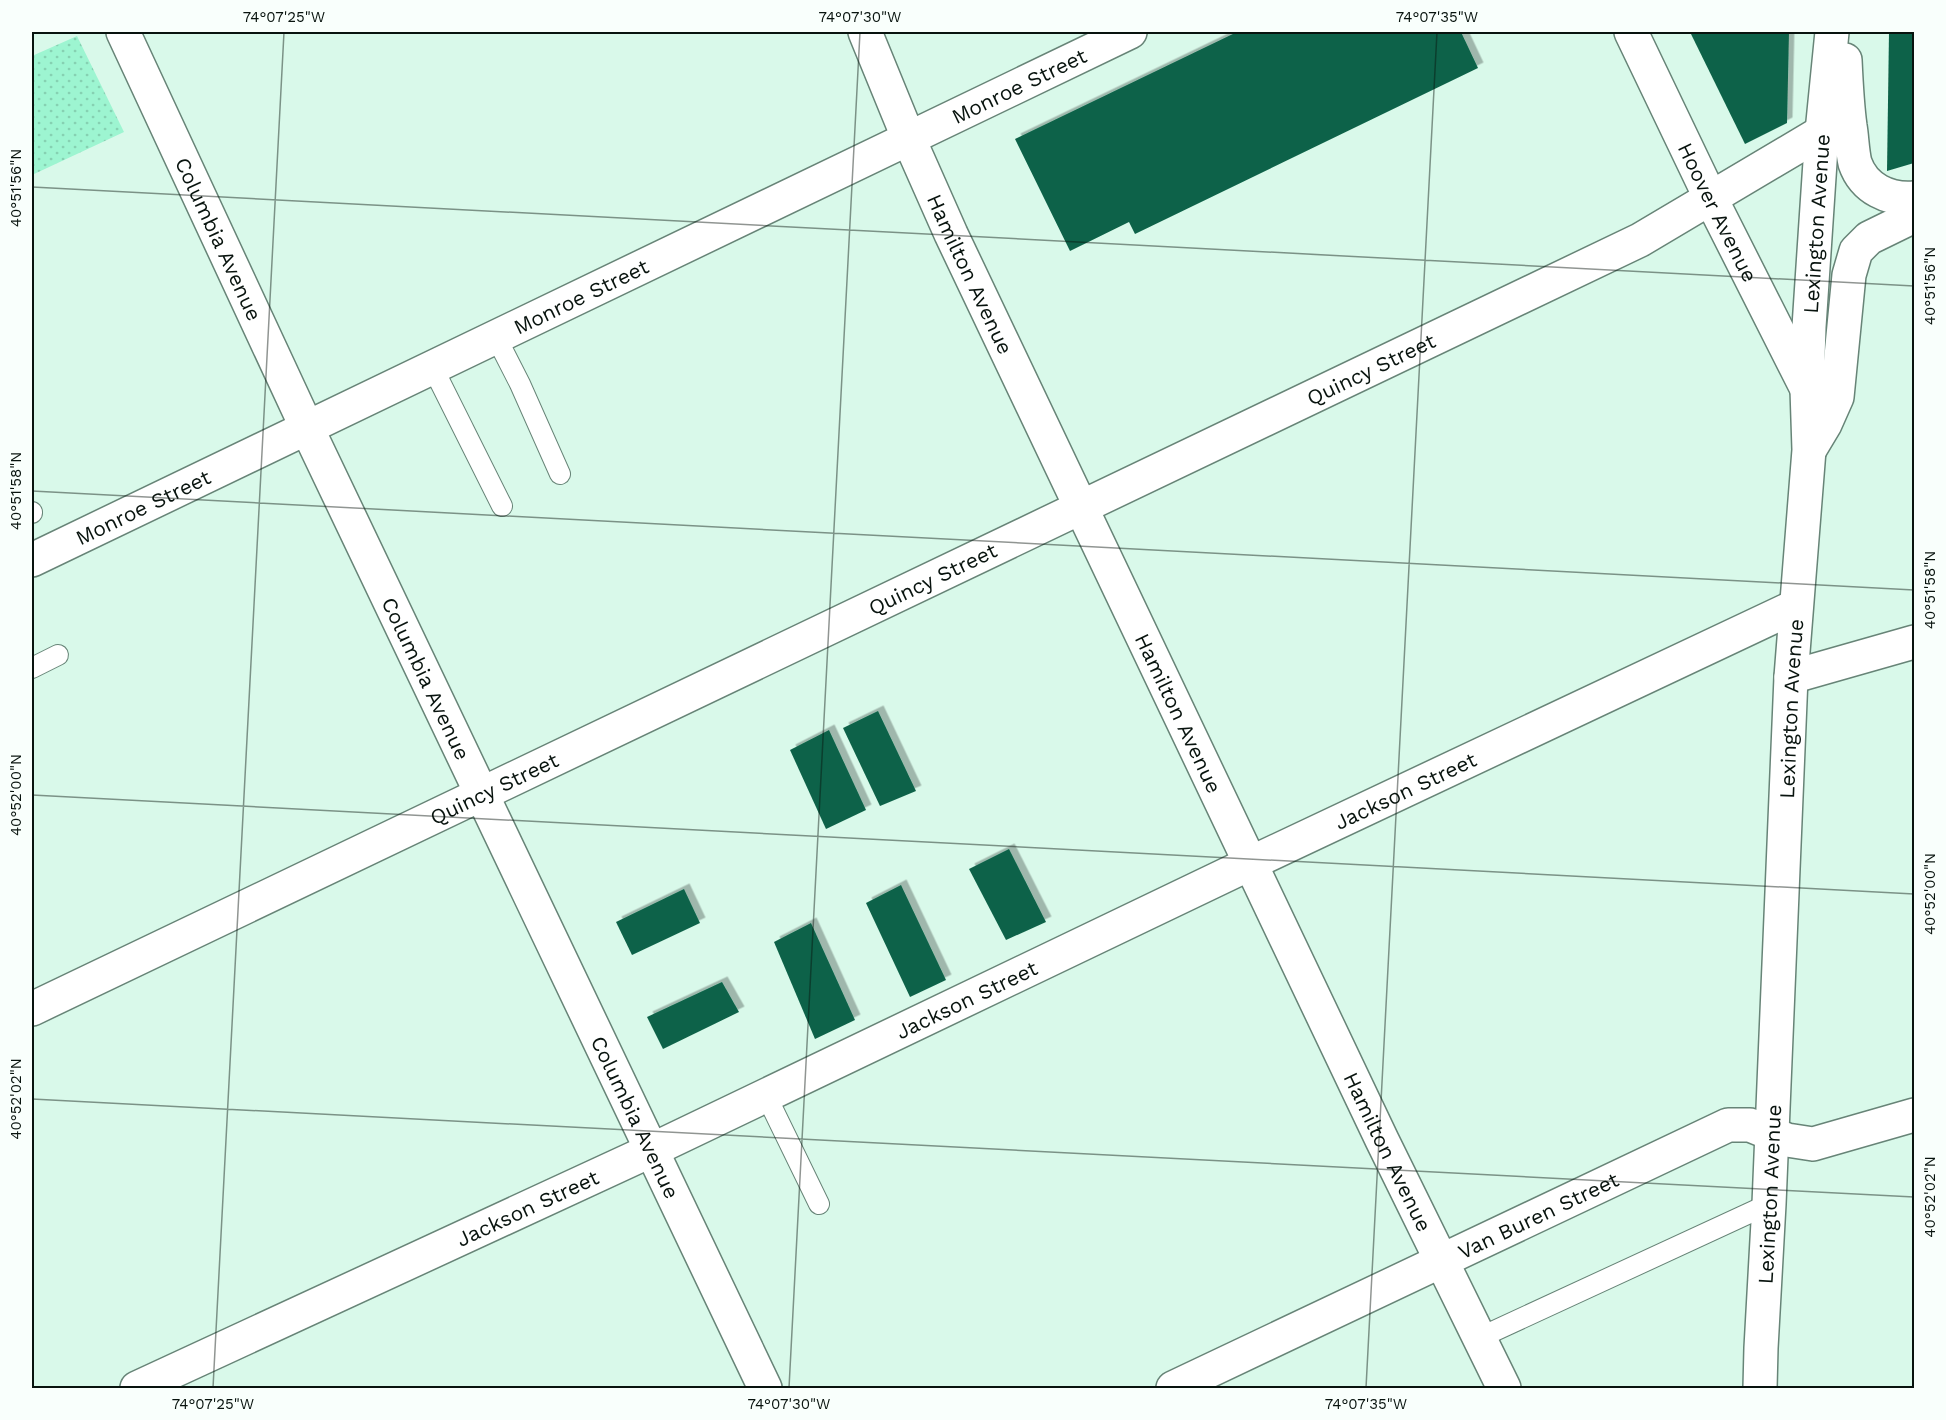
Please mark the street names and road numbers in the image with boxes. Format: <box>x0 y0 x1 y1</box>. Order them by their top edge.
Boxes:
street label: Monroe Street <box>947 42 1091 129</box>
street label: Lexington Avenue <box>1797 133 1834 314</box>
street label: Hoover Avenue <box>1673 138 1763 286</box>
street label: Columbia Avenue <box>170 153 268 324</box>
street label: Hamilton Avenue <box>922 190 1019 358</box>
street label: Monroe Street <box>509 253 653 339</box>
street label: Quincy Street <box>1303 327 1439 410</box>
street label: Monroe Street <box>71 464 215 550</box>
street label: Quincy Street <box>864 537 1001 620</box>
street label: Columbia Avenue <box>377 593 476 764</box>
street label: Lexington Avenue <box>1773 618 1808 799</box>
street label: Hamilton Avenue <box>1130 629 1228 797</box>
street label: Jackson Street <box>1330 746 1480 834</box>
street label: Quincy Street <box>426 747 562 829</box>
street label: Jackson Street <box>892 955 1041 1044</box>
street label: Columbia Avenue <box>586 1032 685 1202</box>
street label: Hamilton Avenue <box>1339 1068 1437 1235</box>
street label: Lexington Avenue <box>1752 1104 1786 1285</box>
street label: Jackson Street <box>452 1164 603 1251</box>
street label: Van Buren Street <box>1454 1166 1623 1264</box>

